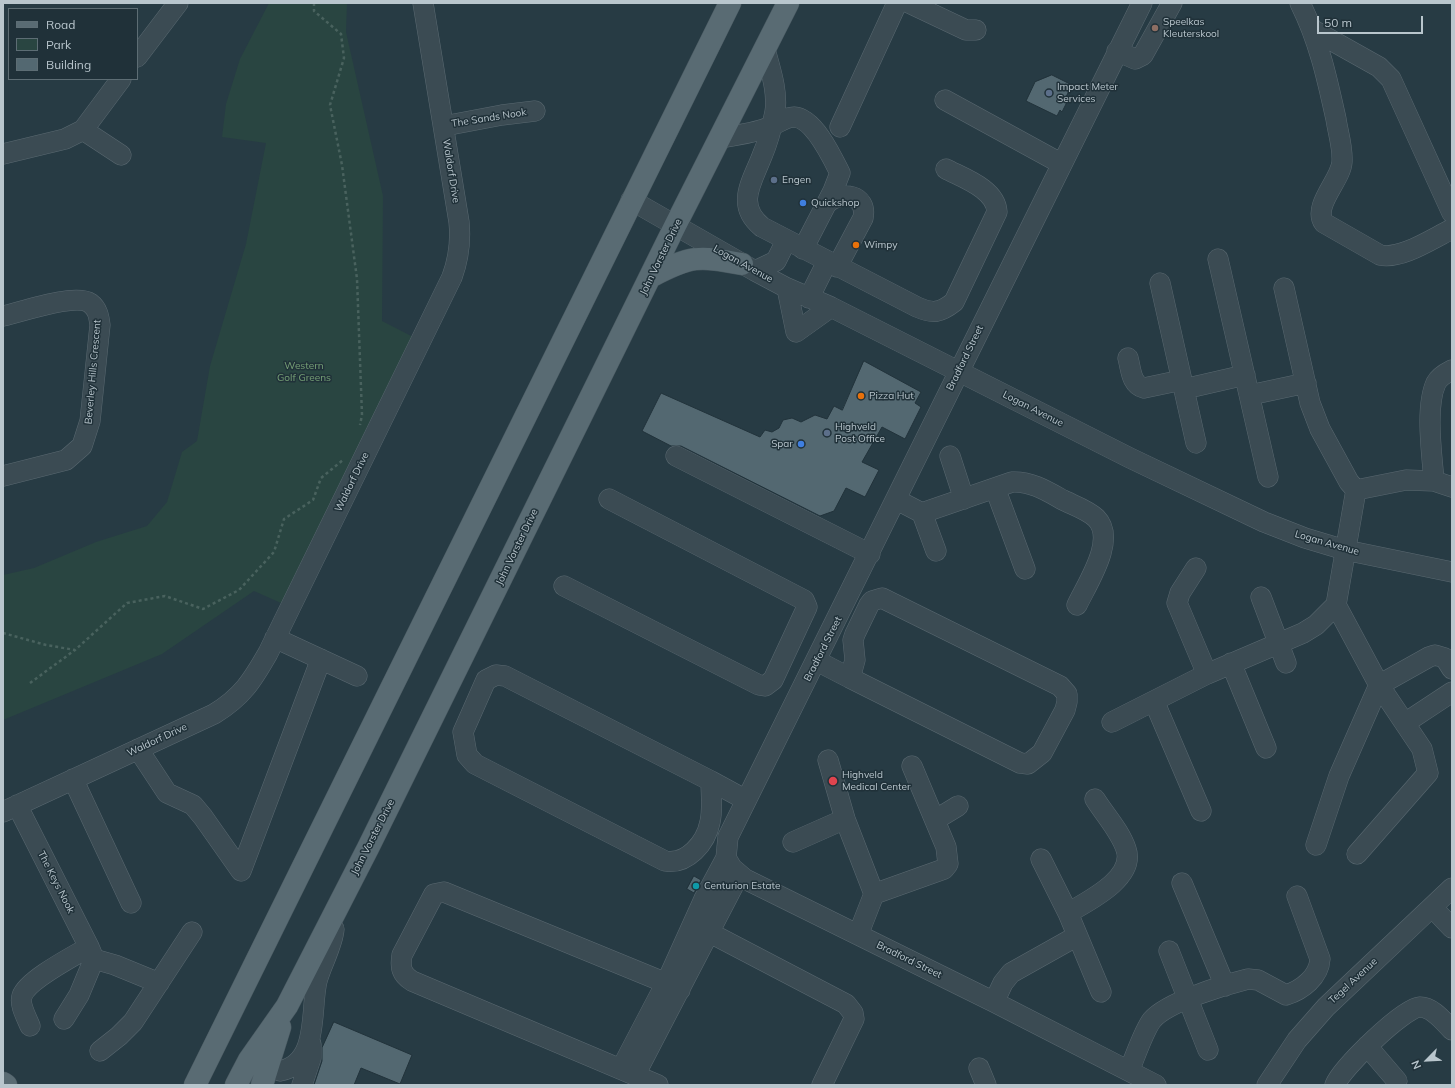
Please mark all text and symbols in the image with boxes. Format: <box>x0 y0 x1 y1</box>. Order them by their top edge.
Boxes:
legend <box>8 8 138 80</box>
scale bar <box>1319 8 1425 34</box>
text: 50 m <box>1324 15 1352 30</box>
place label: Speelkas Kleuterskool <box>1163 16 1219 40</box>
text: Road <box>46 17 75 32</box>
marker: Speelkas Kleuterskool <box>1150 23 1160 33</box>
text: Park <box>46 37 71 52</box>
text: Building <box>46 57 91 72</box>
place label: Impact Meter Services <box>1057 81 1118 104</box>
marker: Impact Meter Services <box>1044 88 1054 98</box>
street label: The Sands Nook <box>451 106 527 130</box>
street label: Waldorf Drive <box>440 138 462 204</box>
place label: Engen <box>782 174 811 186</box>
marker: Engen <box>769 175 779 185</box>
place label: Quickshop <box>811 197 859 209</box>
marker: Quickshop <box>798 198 808 208</box>
street label: John Vorster Drive <box>637 217 685 297</box>
place label: Wimpy <box>864 239 898 251</box>
marker: Wimpy <box>851 240 861 250</box>
street label: Logan Avenue <box>711 243 775 285</box>
street label: Beverley Hills Crescent <box>82 319 104 425</box>
street label: Bradford Street <box>944 323 986 393</box>
park label: Western Golf Greens <box>277 360 331 384</box>
street label: Logan Avenue <box>1001 389 1065 429</box>
place label: Pizza Hut <box>869 390 914 402</box>
marker: Pizza Hut <box>856 391 866 401</box>
place label: Highveld Post Office <box>835 421 885 444</box>
marker: Highveld Post Office <box>822 428 832 438</box>
place label: Spar <box>771 438 793 450</box>
marker: Spar <box>796 439 806 449</box>
street label: Waldorf Drive <box>332 450 372 514</box>
street label: John Vorster Drive <box>493 507 541 587</box>
street label: Logan Avenue <box>1293 528 1361 558</box>
street label: Bradford Street <box>802 615 844 683</box>
street label: Waldorf Drive <box>125 721 189 759</box>
place label: Highveld Medical Center <box>842 769 911 792</box>
marker: Highveld Medical Center <box>827 775 839 787</box>
street label: John Vorster Drive <box>349 797 397 877</box>
street label: The Keys Nook <box>35 849 77 915</box>
place label: Centurion Estate <box>704 880 780 892</box>
marker: Centurion Estate <box>691 881 701 891</box>
street label: Bradford Street <box>874 939 944 981</box>
street label: Tegel Avenue <box>1326 955 1380 1007</box>
north arrow <box>1407 1040 1447 1080</box>
text: N <box>1408 1058 1424 1072</box>

